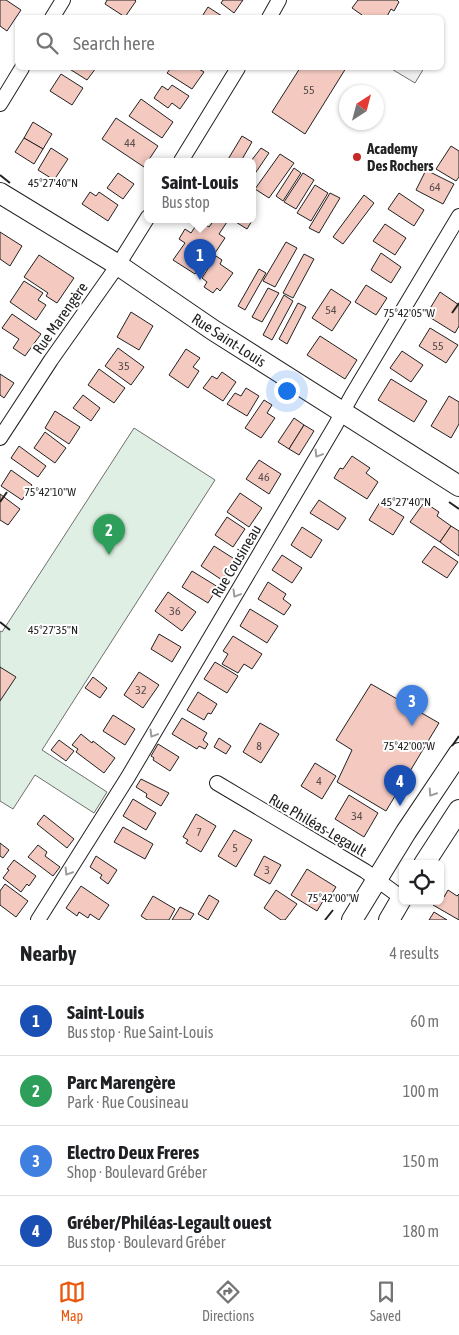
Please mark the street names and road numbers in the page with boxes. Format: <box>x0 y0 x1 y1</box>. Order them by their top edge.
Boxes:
street label: Rue Marengère <box>29 279 91 357</box>
street label: Rue Saint-Louis <box>189 310 269 370</box>
street label: Rue Cousineau <box>208 522 264 600</box>
street label: Rue Philéas-Legault <box>266 790 370 860</box>

